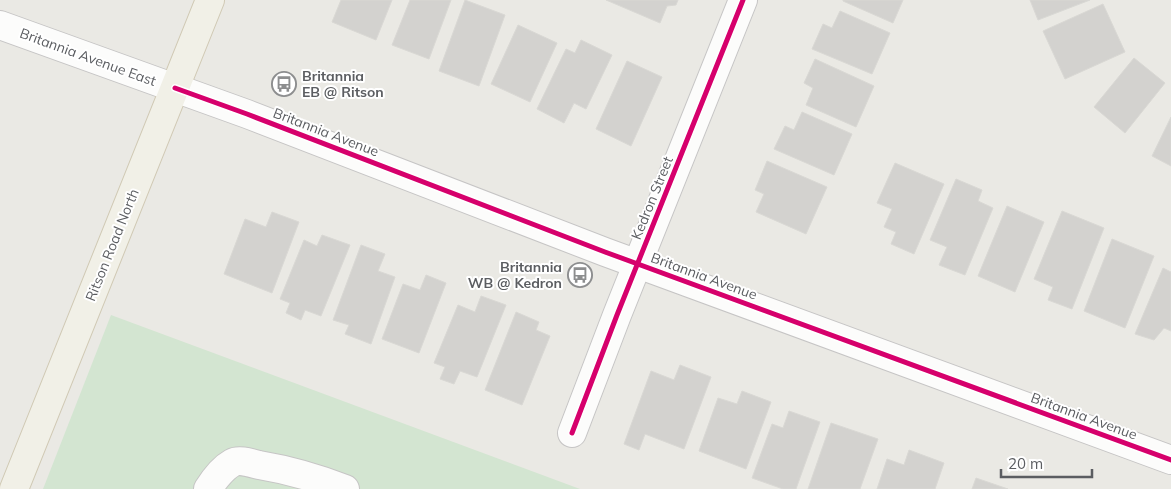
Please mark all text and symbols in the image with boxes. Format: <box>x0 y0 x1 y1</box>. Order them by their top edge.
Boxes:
street label: Britannia Avenue East <box>17 24 159 90</box>
place label: Britannia EB @ Ritson <box>302 67 384 101</box>
bus stop icon: Britannia EB @ Ritson <box>271 71 297 97</box>
street label: Britannia Avenue <box>271 104 381 160</box>
street label: Kedron Street <box>627 154 677 242</box>
street label: Ritson Road North <box>81 186 143 304</box>
street label: Britannia Avenue <box>648 248 760 304</box>
place label: Britannia WB @ Kedron <box>468 258 562 292</box>
bus stop icon: Britannia WB @ Kedron <box>567 262 593 288</box>
street label: Britannia Avenue <box>1028 388 1140 444</box>
scale bar <box>1001 446 1092 478</box>
text: 20 m <box>1008 454 1043 473</box>

